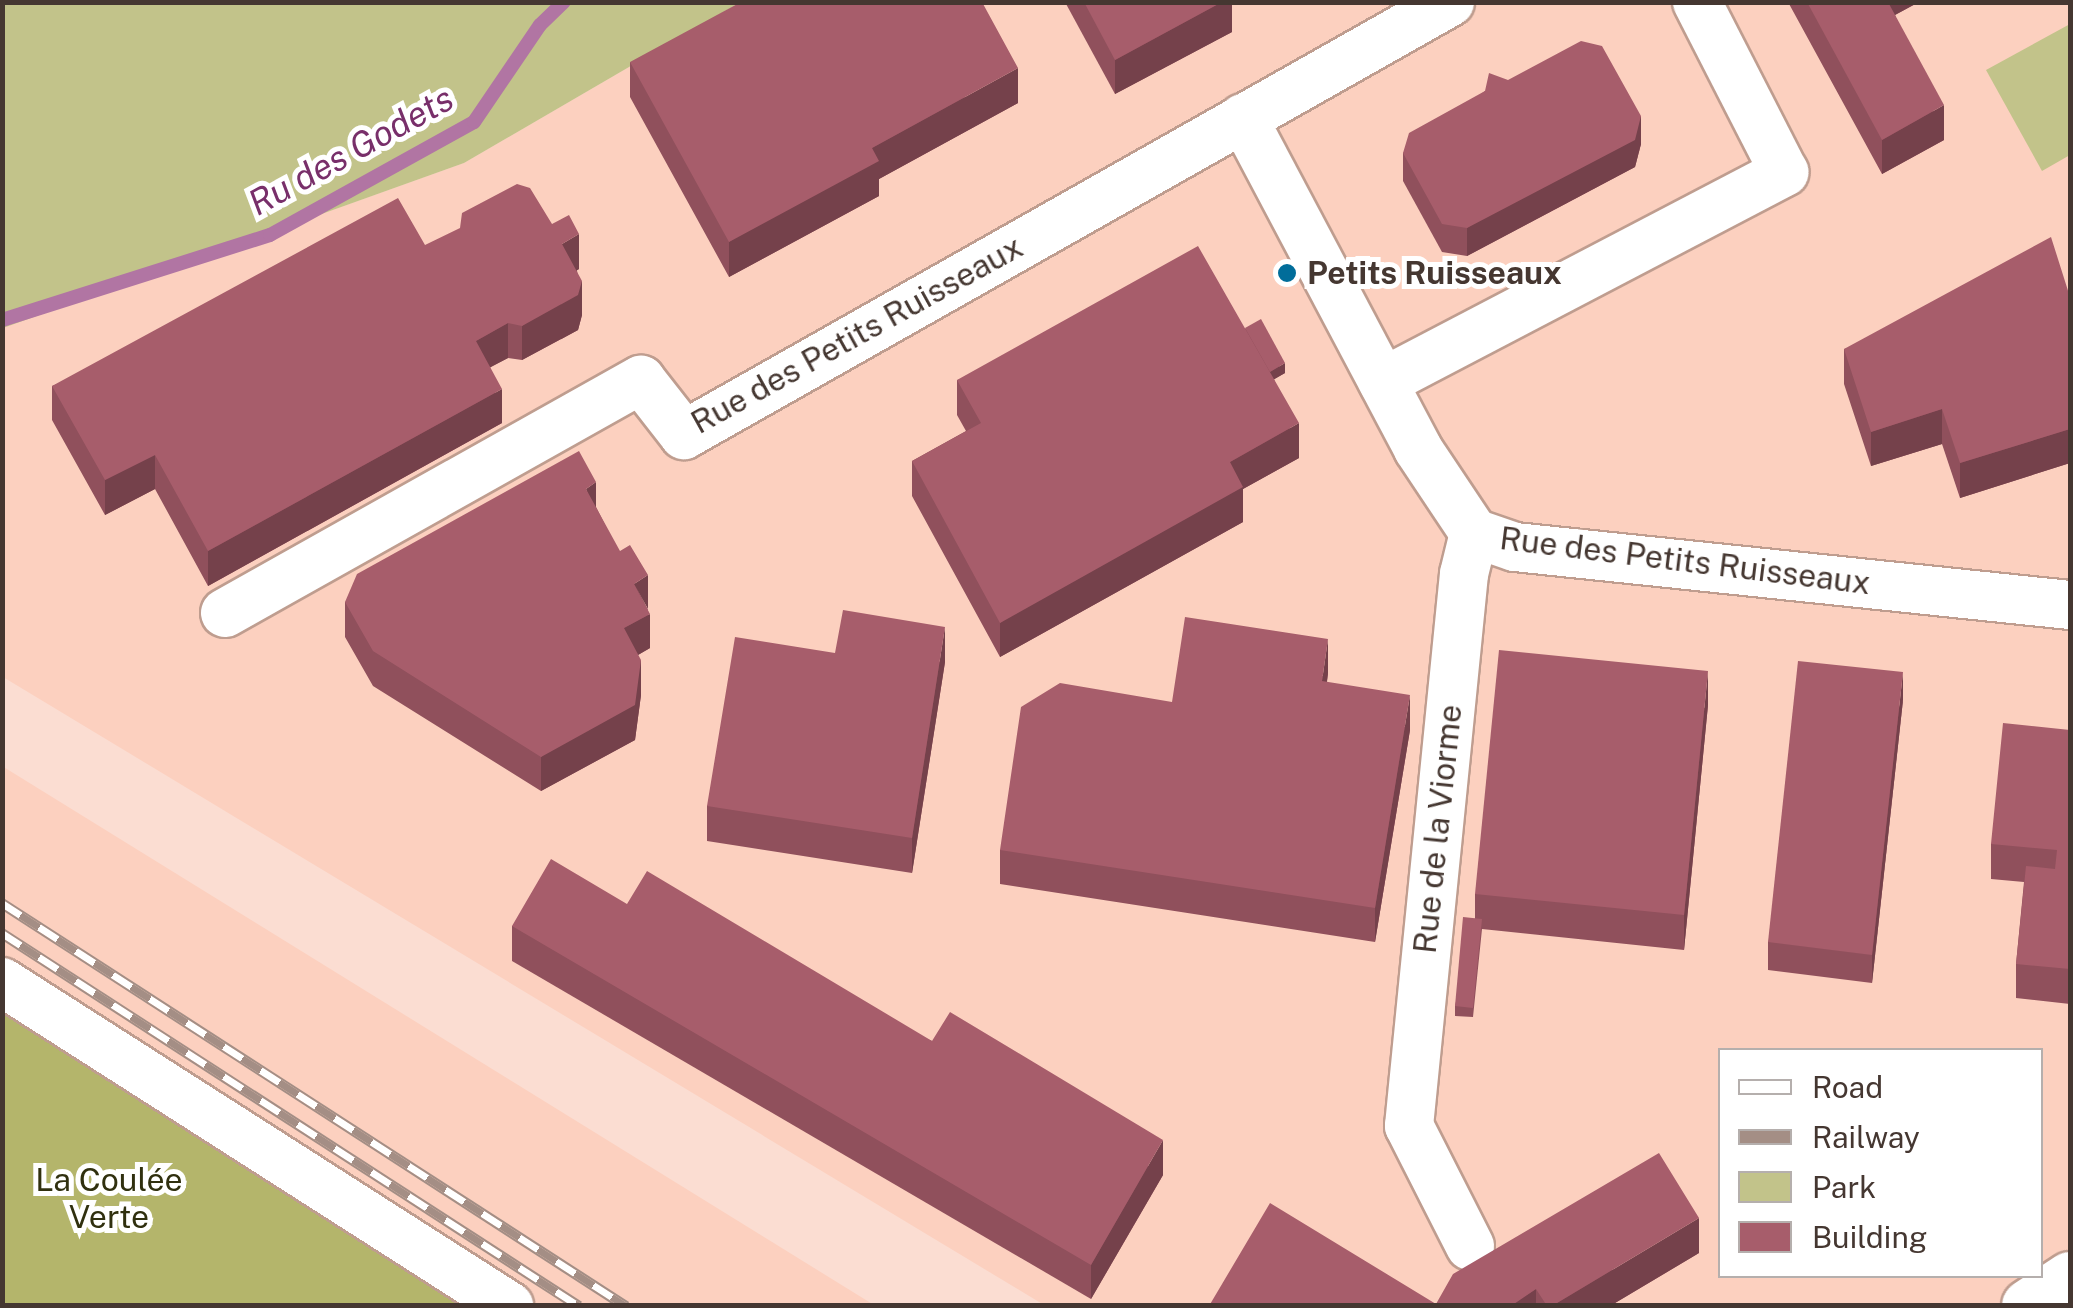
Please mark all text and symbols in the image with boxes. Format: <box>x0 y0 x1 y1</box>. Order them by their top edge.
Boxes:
water label: Ru des Godets <box>241 77 461 225</box>
street label: Rue des Petits Ruisseaux <box>684 228 1030 442</box>
place label: Petits Ruisseaux <box>1307 254 1562 292</box>
marker: Petits Ruisseaux <box>1276 262 1298 284</box>
street label: Rue des Petits Ruisseaux <box>1497 519 1873 603</box>
street label: Rue de la Viorme <box>1406 702 1470 956</box>
legend <box>1718 1048 2043 1278</box>
text: Road <box>1812 1069 1883 1105</box>
text: Railway <box>1812 1119 1920 1155</box>
park label: La Coulée Verte <box>35 1162 183 1237</box>
text: Park <box>1812 1169 1876 1205</box>
text: Building <box>1812 1219 1927 1255</box>

